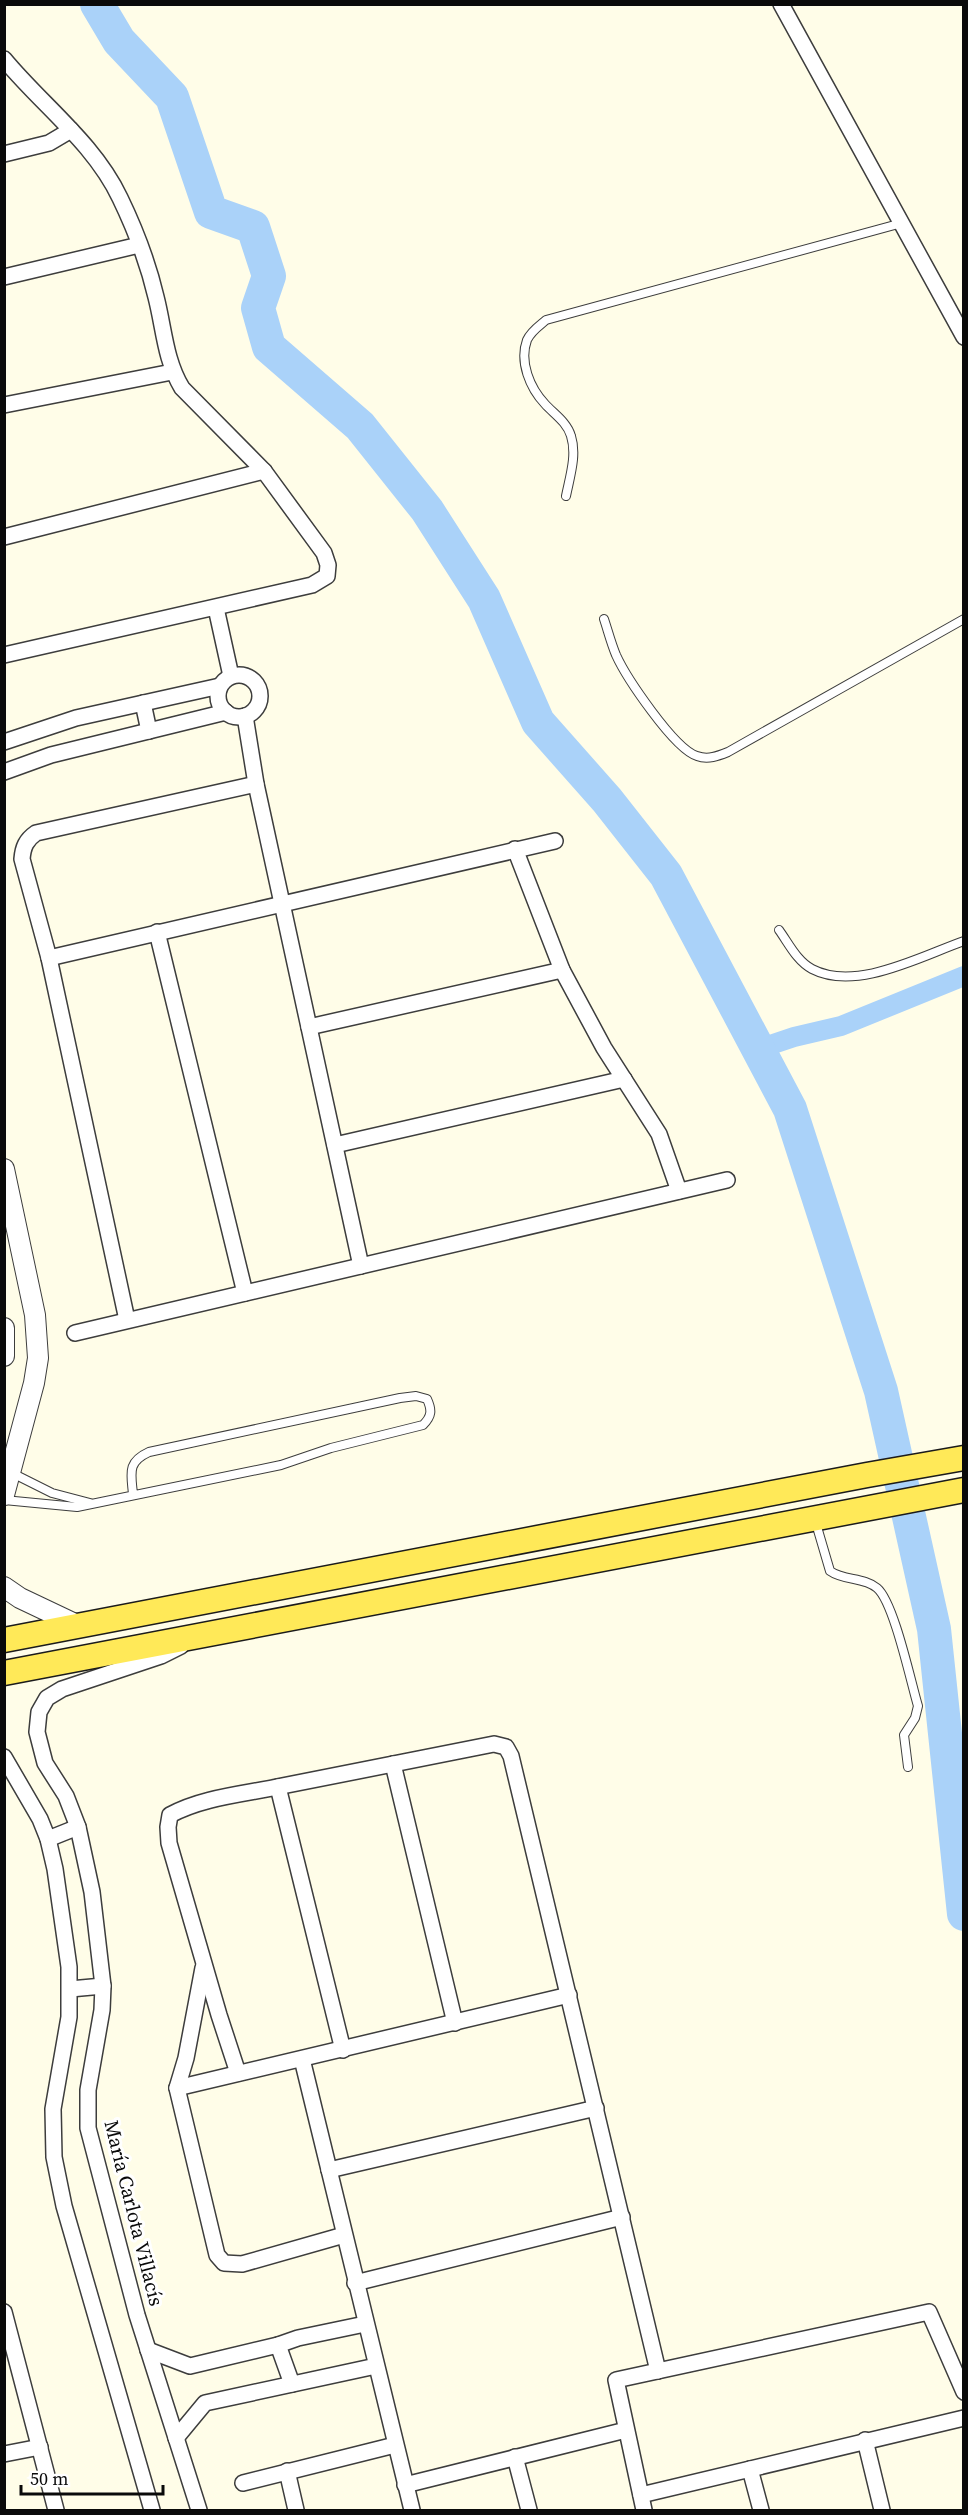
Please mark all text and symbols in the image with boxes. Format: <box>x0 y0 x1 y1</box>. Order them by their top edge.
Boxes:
street label: María Carlota Villacís <box>97 2117 171 2309</box>
scale bar <box>21 2458 164 2496</box>
text: 50 m <box>30 2466 68 2491</box>

